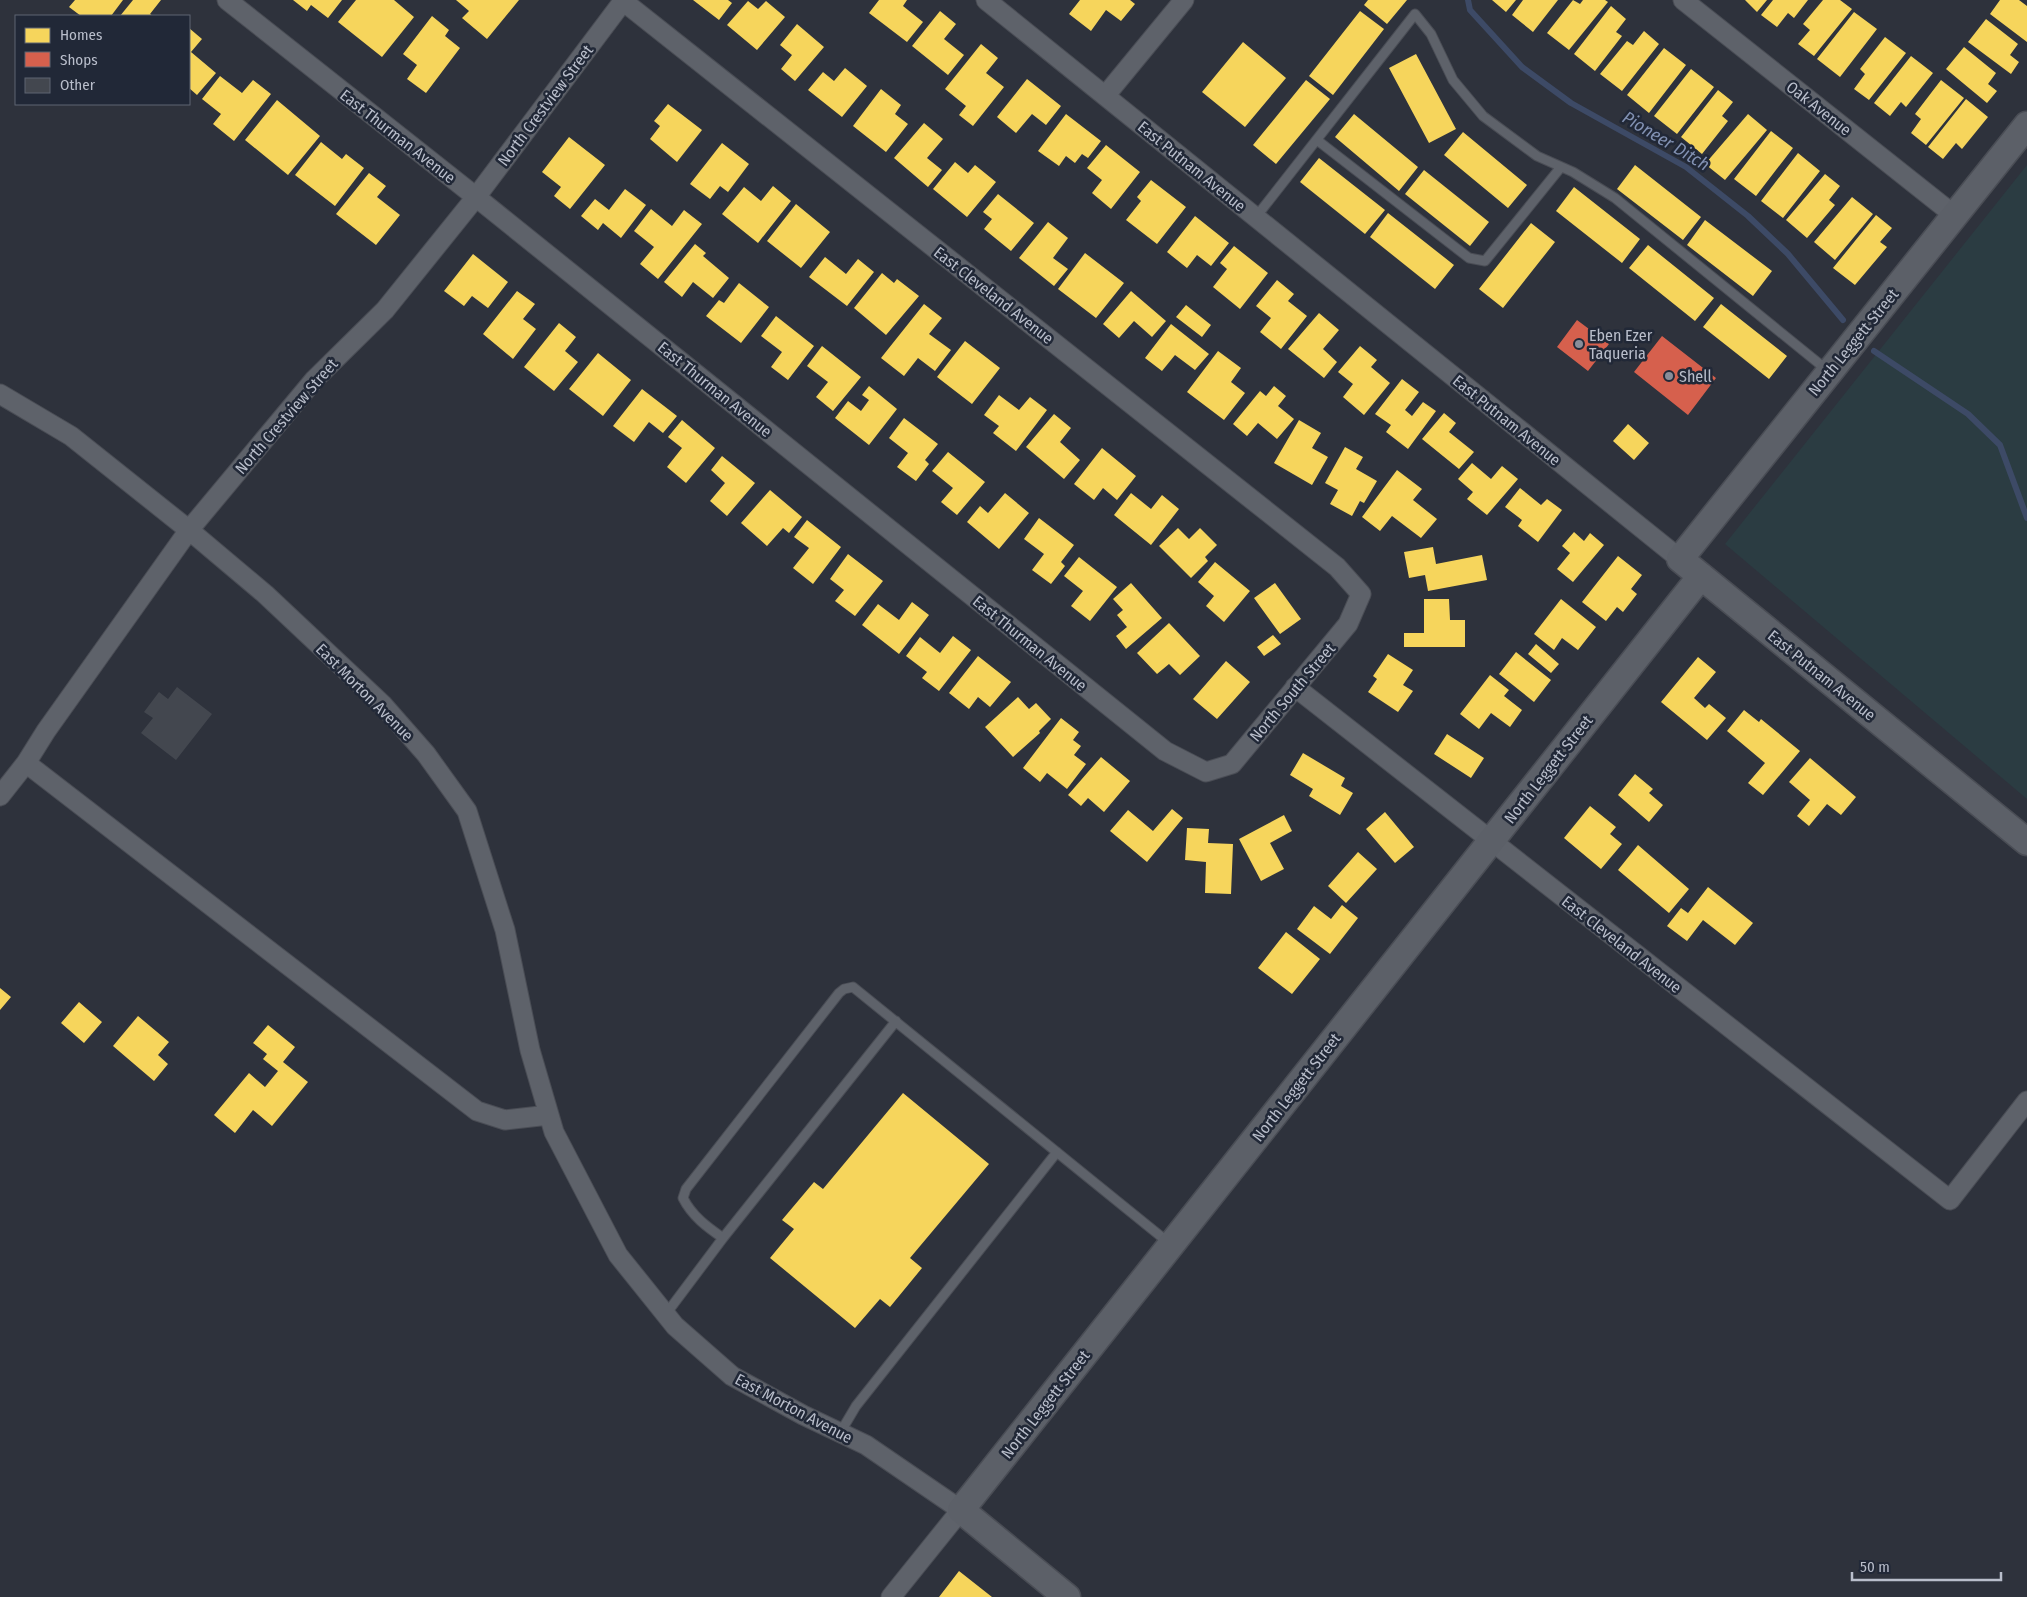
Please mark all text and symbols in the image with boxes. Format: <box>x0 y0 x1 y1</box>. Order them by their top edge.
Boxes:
legend <box>15 15 190 105</box>
text: Homes <box>60 26 102 44</box>
street label: North Crestview Street <box>494 40 598 170</box>
text: Shops <box>60 51 98 69</box>
text: Other <box>60 76 96 94</box>
street label: Oak Avenue <box>1782 77 1855 140</box>
street label: East Thurman Avenue <box>336 85 459 187</box>
water label: Pioneer Ditch <box>1618 106 1714 176</box>
street label: East Putnam Avenue <box>1134 117 1249 216</box>
street label: East Cleveland Avenue <box>930 243 1057 348</box>
street label: North Leggett Street <box>1804 284 1903 400</box>
place label: Eben Ezer Taqueria <box>1589 326 1653 363</box>
street label: East Thurman Avenue <box>654 338 776 441</box>
marker: Eben Ezer Taqueria <box>1573 338 1585 350</box>
street label: North Crestview Street <box>231 354 342 478</box>
place label: Shell <box>1679 367 1712 386</box>
marker: Shell <box>1663 370 1675 382</box>
street label: East Putnam Avenue <box>1449 371 1564 470</box>
street label: East Thurman Avenue <box>969 592 1091 695</box>
street label: East Putnam Avenue <box>1764 626 1879 725</box>
street label: North South Street <box>1246 639 1340 745</box>
street label: East Morton Avenue <box>312 640 417 745</box>
street label: North Leggett Street <box>1500 711 1597 827</box>
street label: East Cleveland Avenue <box>1558 892 1685 997</box>
street label: North Leggett Street <box>1248 1029 1345 1145</box>
street label: North Leggett Street <box>997 1346 1094 1462</box>
street label: East Morton Avenue <box>732 1370 856 1447</box>
scale bar <box>1852 1550 2001 1582</box>
text: 50 m <box>1860 1558 1890 1576</box>

